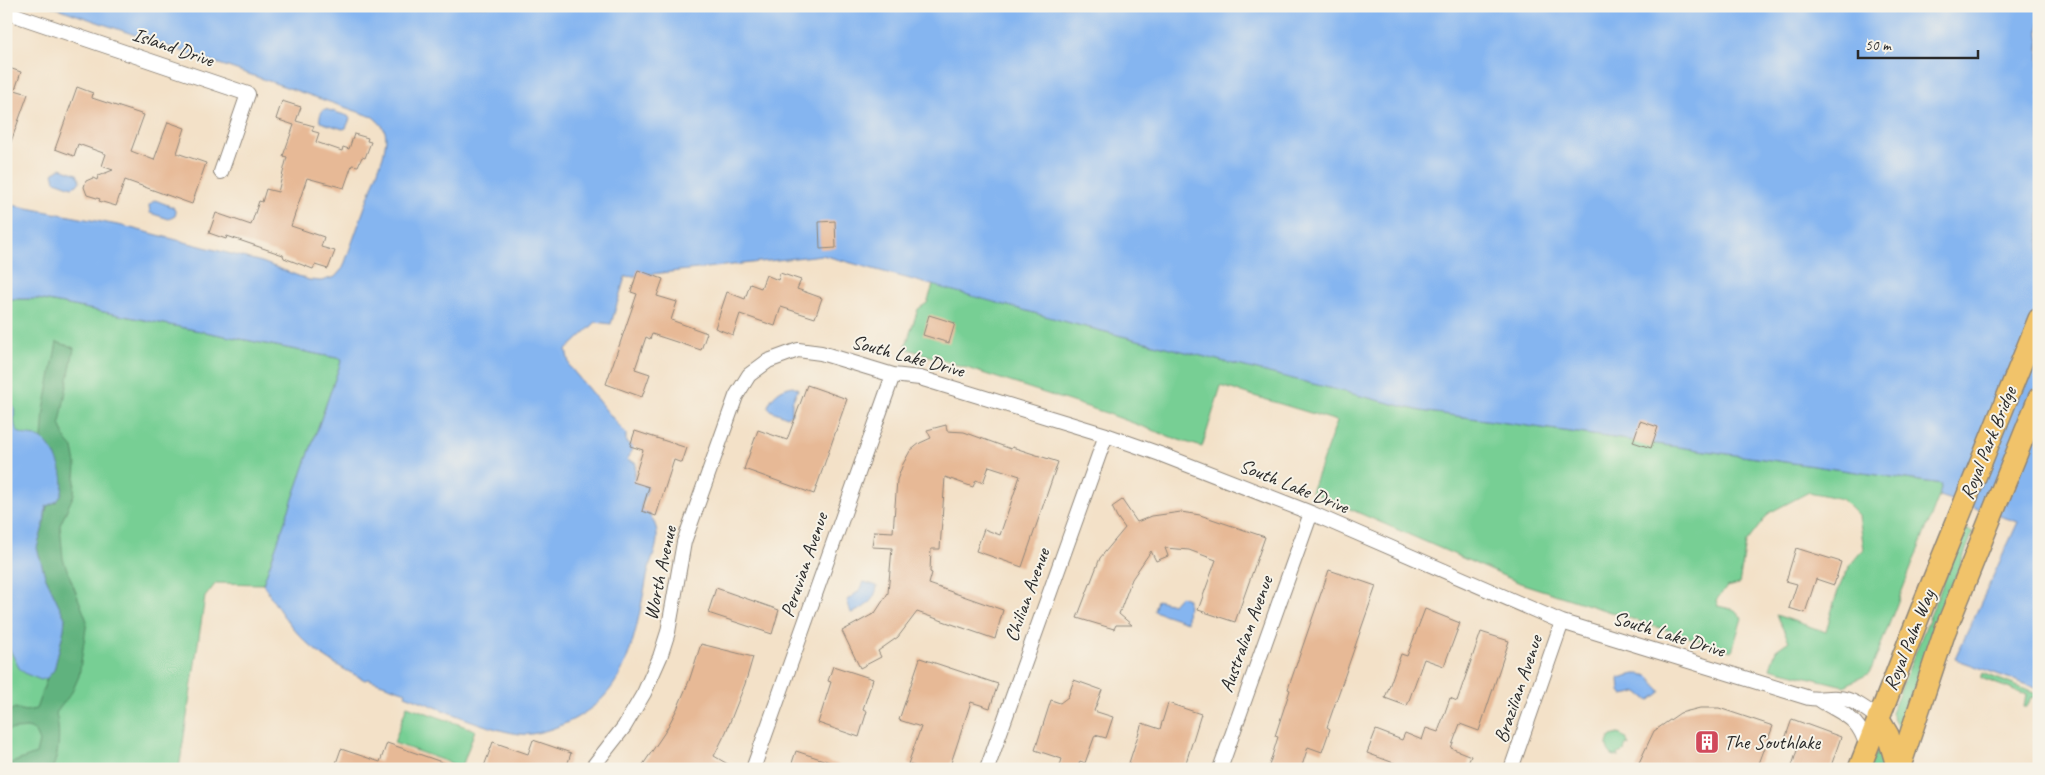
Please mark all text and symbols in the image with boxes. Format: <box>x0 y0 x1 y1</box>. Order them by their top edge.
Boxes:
street label: Island Drive <box>129 21 218 73</box>
scale bar <box>1858 28 1978 60</box>
text: 50 m <box>1865 36 1892 55</box>
street label: South Lake Drive <box>849 329 968 383</box>
street label: Royal Park Bridge <box>1954 382 2022 503</box>
street label: South Lake Drive <box>1236 453 1354 520</box>
street label: Peruvian Avenue <box>774 508 834 621</box>
street label: Worth Avenue <box>638 522 682 622</box>
street label: Chilian Avenue <box>999 543 1056 645</box>
street label: Australian Avenue <box>1213 571 1279 695</box>
street label: Royal Palm Way <box>1877 585 1941 694</box>
street label: South Lake Drive <box>1610 605 1729 663</box>
street label: Brazilian Avenue <box>1488 631 1549 746</box>
building icon: The Southlake <box>1694 729 1720 755</box>
place label: The Southlake <box>1724 730 1821 755</box>

